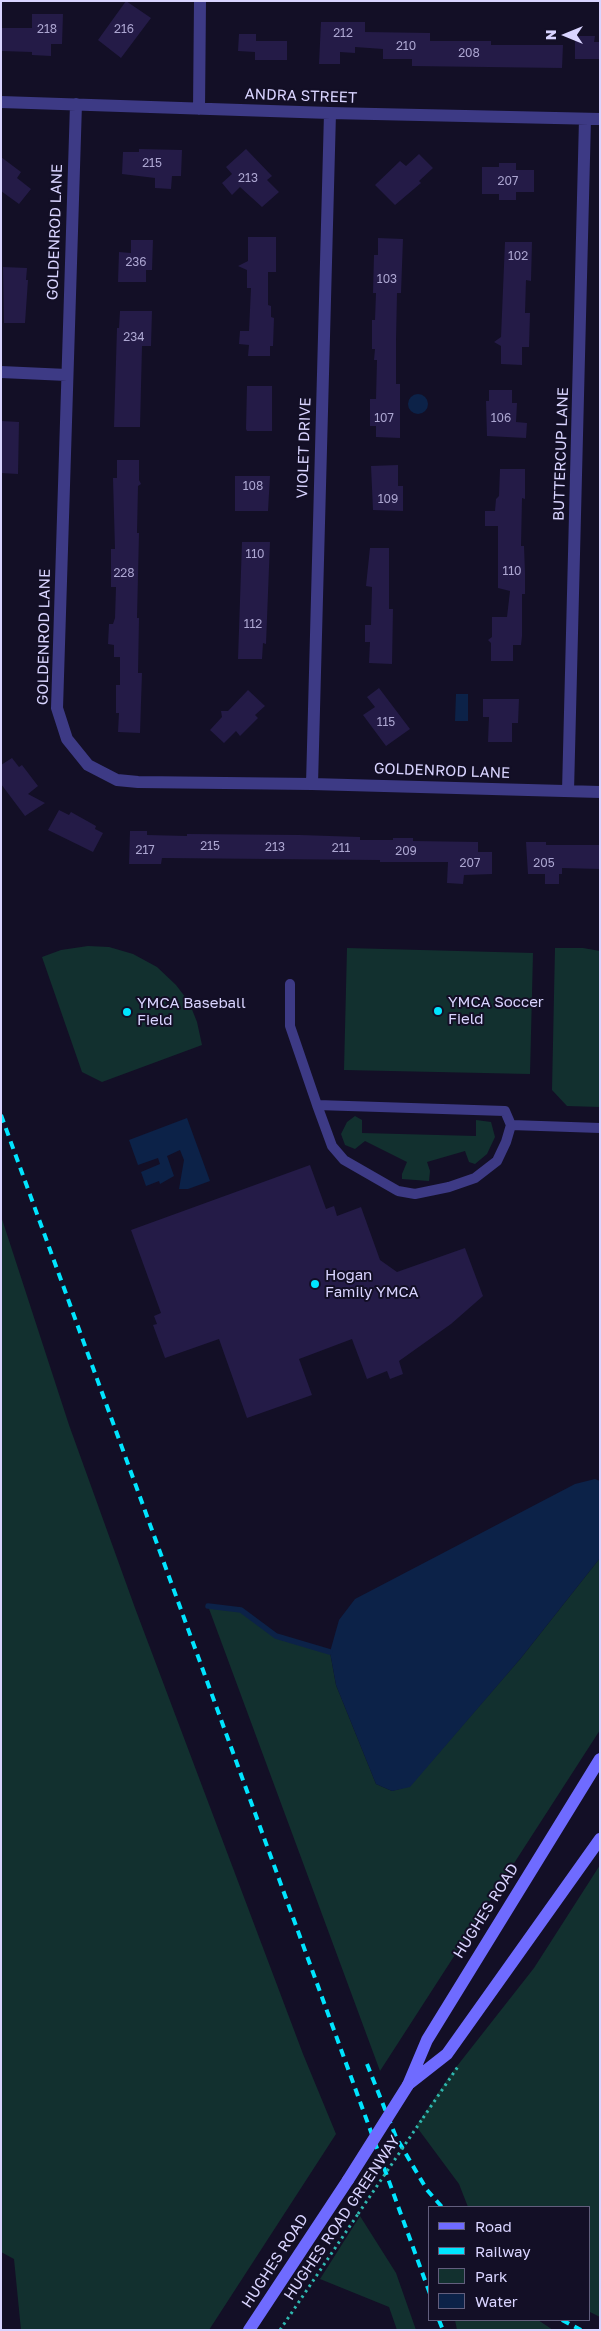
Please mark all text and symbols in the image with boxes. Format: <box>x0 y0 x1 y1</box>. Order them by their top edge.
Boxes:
north arrow <box>541 10 591 60</box>
house number: 218 <box>37 22 57 36</box>
house number: 216 <box>114 22 134 36</box>
house number: 212 <box>333 26 353 40</box>
text: N <box>542 30 559 40</box>
house number: 210 <box>396 39 416 53</box>
house number: 208 <box>458 46 480 60</box>
street label: ANDRA STREET <box>244 85 358 107</box>
house number: 215 <box>142 156 162 170</box>
street label: GOLDENROD LANE <box>44 164 66 300</box>
house number: 213 <box>238 171 258 185</box>
house number: 207 <box>498 174 518 188</box>
house number: 102 <box>508 249 528 263</box>
house number: 236 <box>125 255 147 269</box>
house number: 103 <box>377 272 397 286</box>
house number: 234 <box>123 330 145 344</box>
street label: BUTTERCUP LANE <box>550 387 572 521</box>
street label: VIOLET DRIVE <box>293 397 315 499</box>
house number: 107 <box>374 411 394 425</box>
house number: 106 <box>491 411 511 425</box>
house number: 108 <box>243 479 263 493</box>
house number: 109 <box>378 492 398 506</box>
house number: 110 <box>245 547 265 561</box>
house number: 110 <box>502 564 522 578</box>
house number: 228 <box>113 566 135 580</box>
street label: GOLDENROD LANE <box>34 569 54 705</box>
house number: 112 <box>244 617 262 631</box>
house number: 115 <box>377 715 395 729</box>
street label: GOLDENROD LANE <box>374 760 510 782</box>
house number: 215 <box>200 839 220 853</box>
house number: 213 <box>265 840 285 854</box>
house number: 211 <box>332 841 350 855</box>
house number: 217 <box>135 843 155 857</box>
house number: 209 <box>395 844 417 858</box>
house number: 207 <box>460 856 480 870</box>
house number: 205 <box>533 856 555 870</box>
place label: YMCA Soccer Field <box>448 993 544 1028</box>
place label: YMCA Baseball Field <box>137 994 246 1029</box>
marker: YMCA Soccer Field <box>432 1005 444 1017</box>
marker: YMCA Baseball Field <box>121 1006 133 1018</box>
place label: Hogan Family YMCA <box>325 1266 418 1301</box>
marker: Hogan Family YMCA <box>309 1278 321 1290</box>
street label: HUGHES ROAD <box>450 1860 522 1962</box>
street label: HUGHES ROAD GREENWAY <box>280 2132 404 2304</box>
legend <box>428 2206 591 2321</box>
street label: HUGHES ROAD <box>238 2211 312 2311</box>
text: Road <box>475 2217 512 2235</box>
text: Railway <box>475 2242 531 2260</box>
text: Park <box>475 2267 507 2285</box>
text: Water <box>475 2292 518 2310</box>

